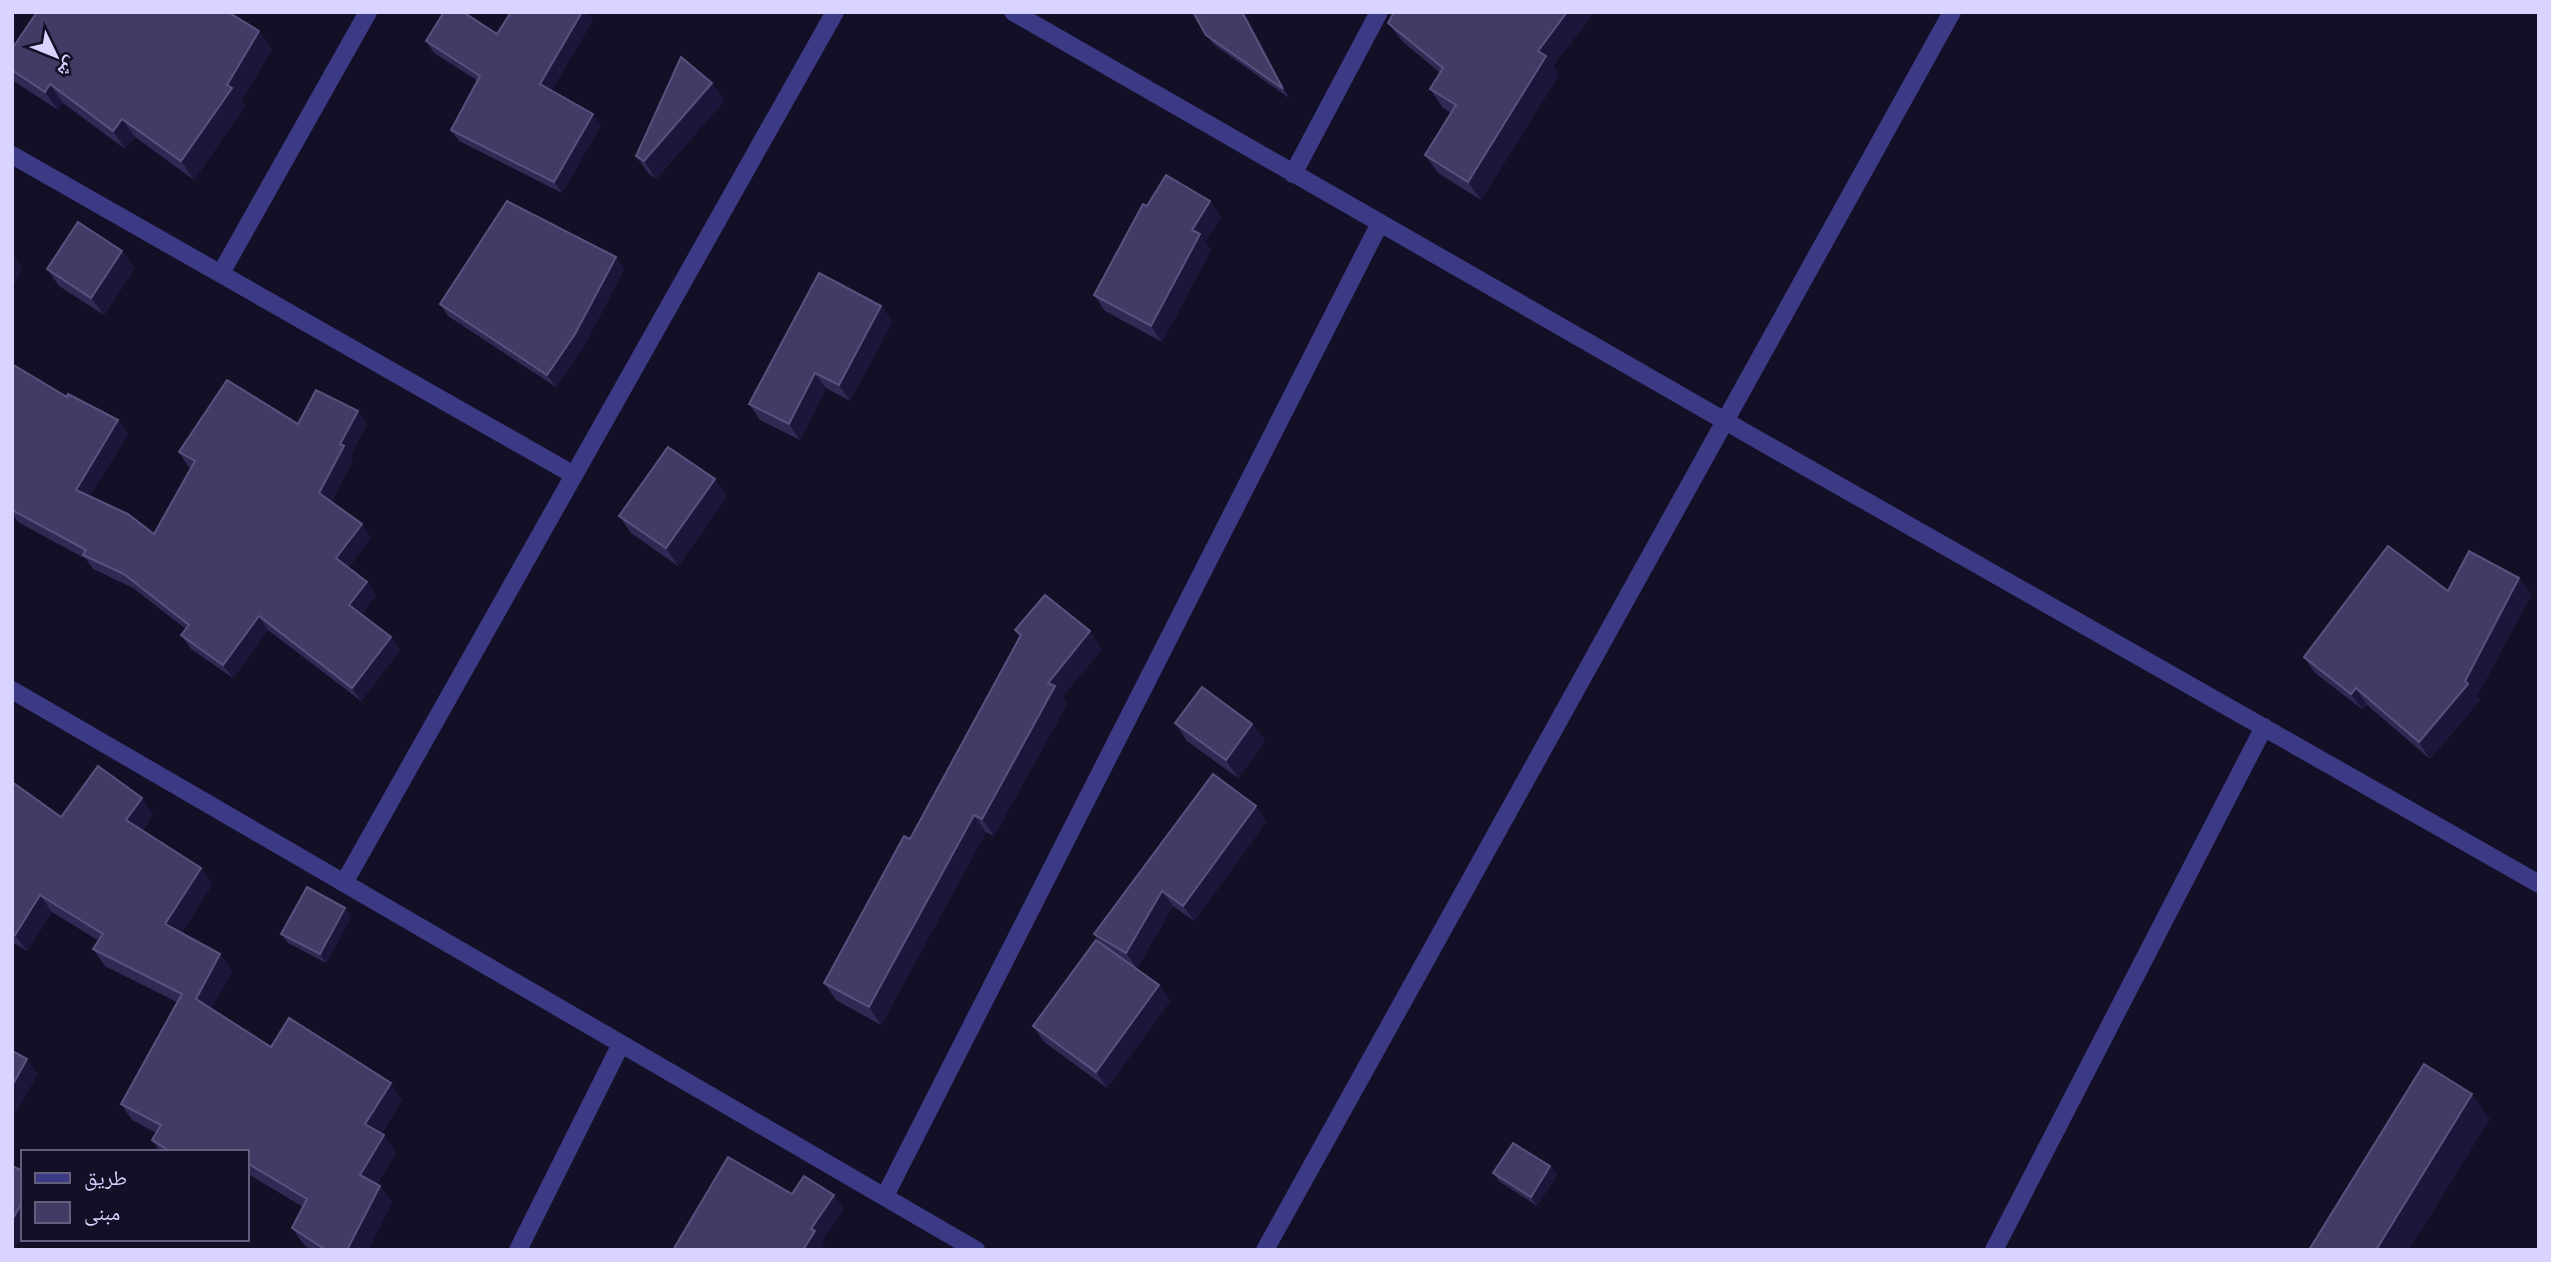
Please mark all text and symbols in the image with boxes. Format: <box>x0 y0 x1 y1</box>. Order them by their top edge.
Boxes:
north arrow <box>21 21 91 91</box>
text: ش <box>53 52 83 82</box>
legend <box>21 1150 248 1241</box>
text: طريق <box>84 1165 127 1191</box>
text: مبنى <box>84 1200 120 1226</box>

